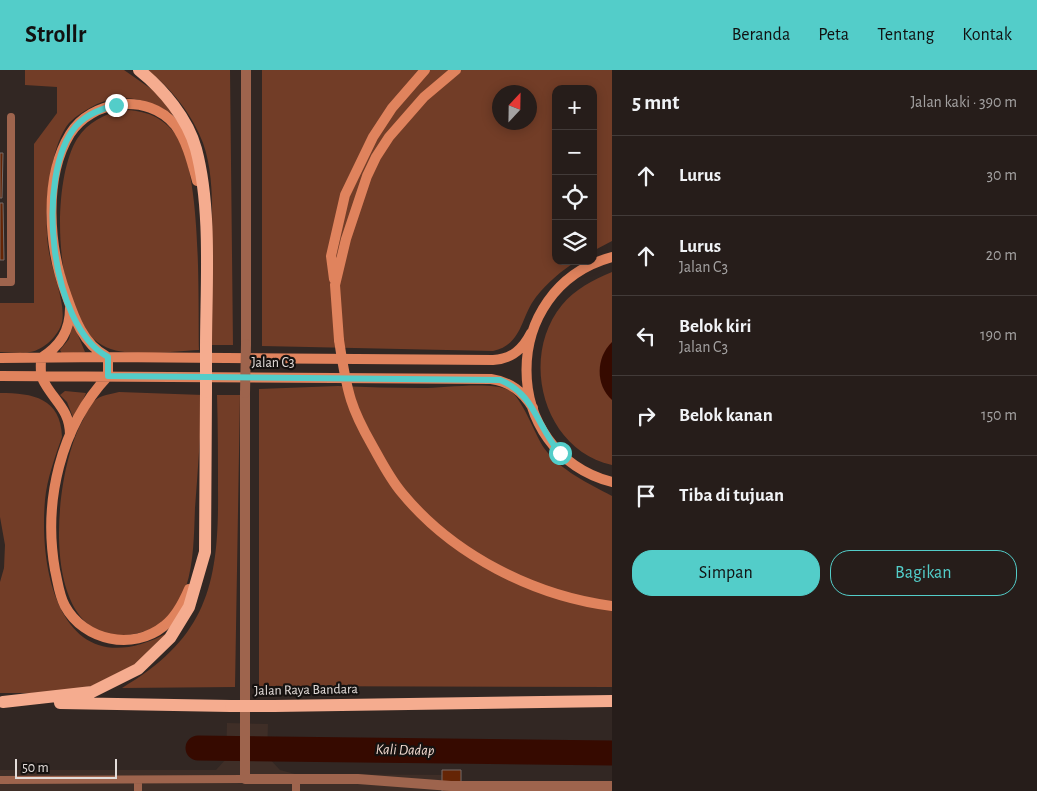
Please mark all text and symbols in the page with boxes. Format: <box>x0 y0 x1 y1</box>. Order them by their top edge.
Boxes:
text: Strollr <box>25 23 86 47</box>
text: Beranda <box>732 26 790 44</box>
text: Peta <box>818 26 849 44</box>
text: Tentang <box>877 26 934 44</box>
text: Kontak <box>962 26 1012 44</box>
north arrow <box>492 85 537 130</box>
map controls <box>552 85 597 265</box>
button: + <box>552 85 597 130</box>
text: 5 mnt <box>632 92 679 113</box>
route end <box>105 94 128 117</box>
text: Jalan kaki · 390 m <box>910 94 1017 110</box>
button: − <box>552 130 597 175</box>
icon: ahead <box>632 162 660 190</box>
text: Lurus <box>679 166 721 185</box>
text: 30 m <box>987 167 1017 183</box>
button: locate <box>552 175 597 220</box>
button: layers <box>552 220 597 265</box>
text: Lurus <box>679 237 721 256</box>
icon: ahead <box>632 242 660 270</box>
text: 20 m <box>986 247 1017 263</box>
text: Jalan C3 <box>679 259 728 275</box>
text: Belok kiri <box>679 317 751 336</box>
icon: left <box>632 322 660 350</box>
text: 190 m <box>980 327 1017 343</box>
text: Jalan C3 <box>679 339 728 355</box>
street label: Jalan C3 <box>252 356 295 370</box>
icon: right <box>632 402 660 430</box>
text: Belok kanan <box>679 406 773 425</box>
text: 150 m <box>981 407 1017 423</box>
route start <box>549 442 572 465</box>
icon: arrive <box>632 482 660 510</box>
text: Tiba di tujuan <box>679 486 784 505</box>
button: Simpan <box>632 550 820 596</box>
button: Bagikan <box>830 550 1017 596</box>
street label: Jalan Raya Bandara <box>254 682 358 698</box>
water label: Kali Dadap <box>375 742 435 758</box>
scale bar <box>15 756 118 779</box>
text: 50 m <box>22 761 49 775</box>

